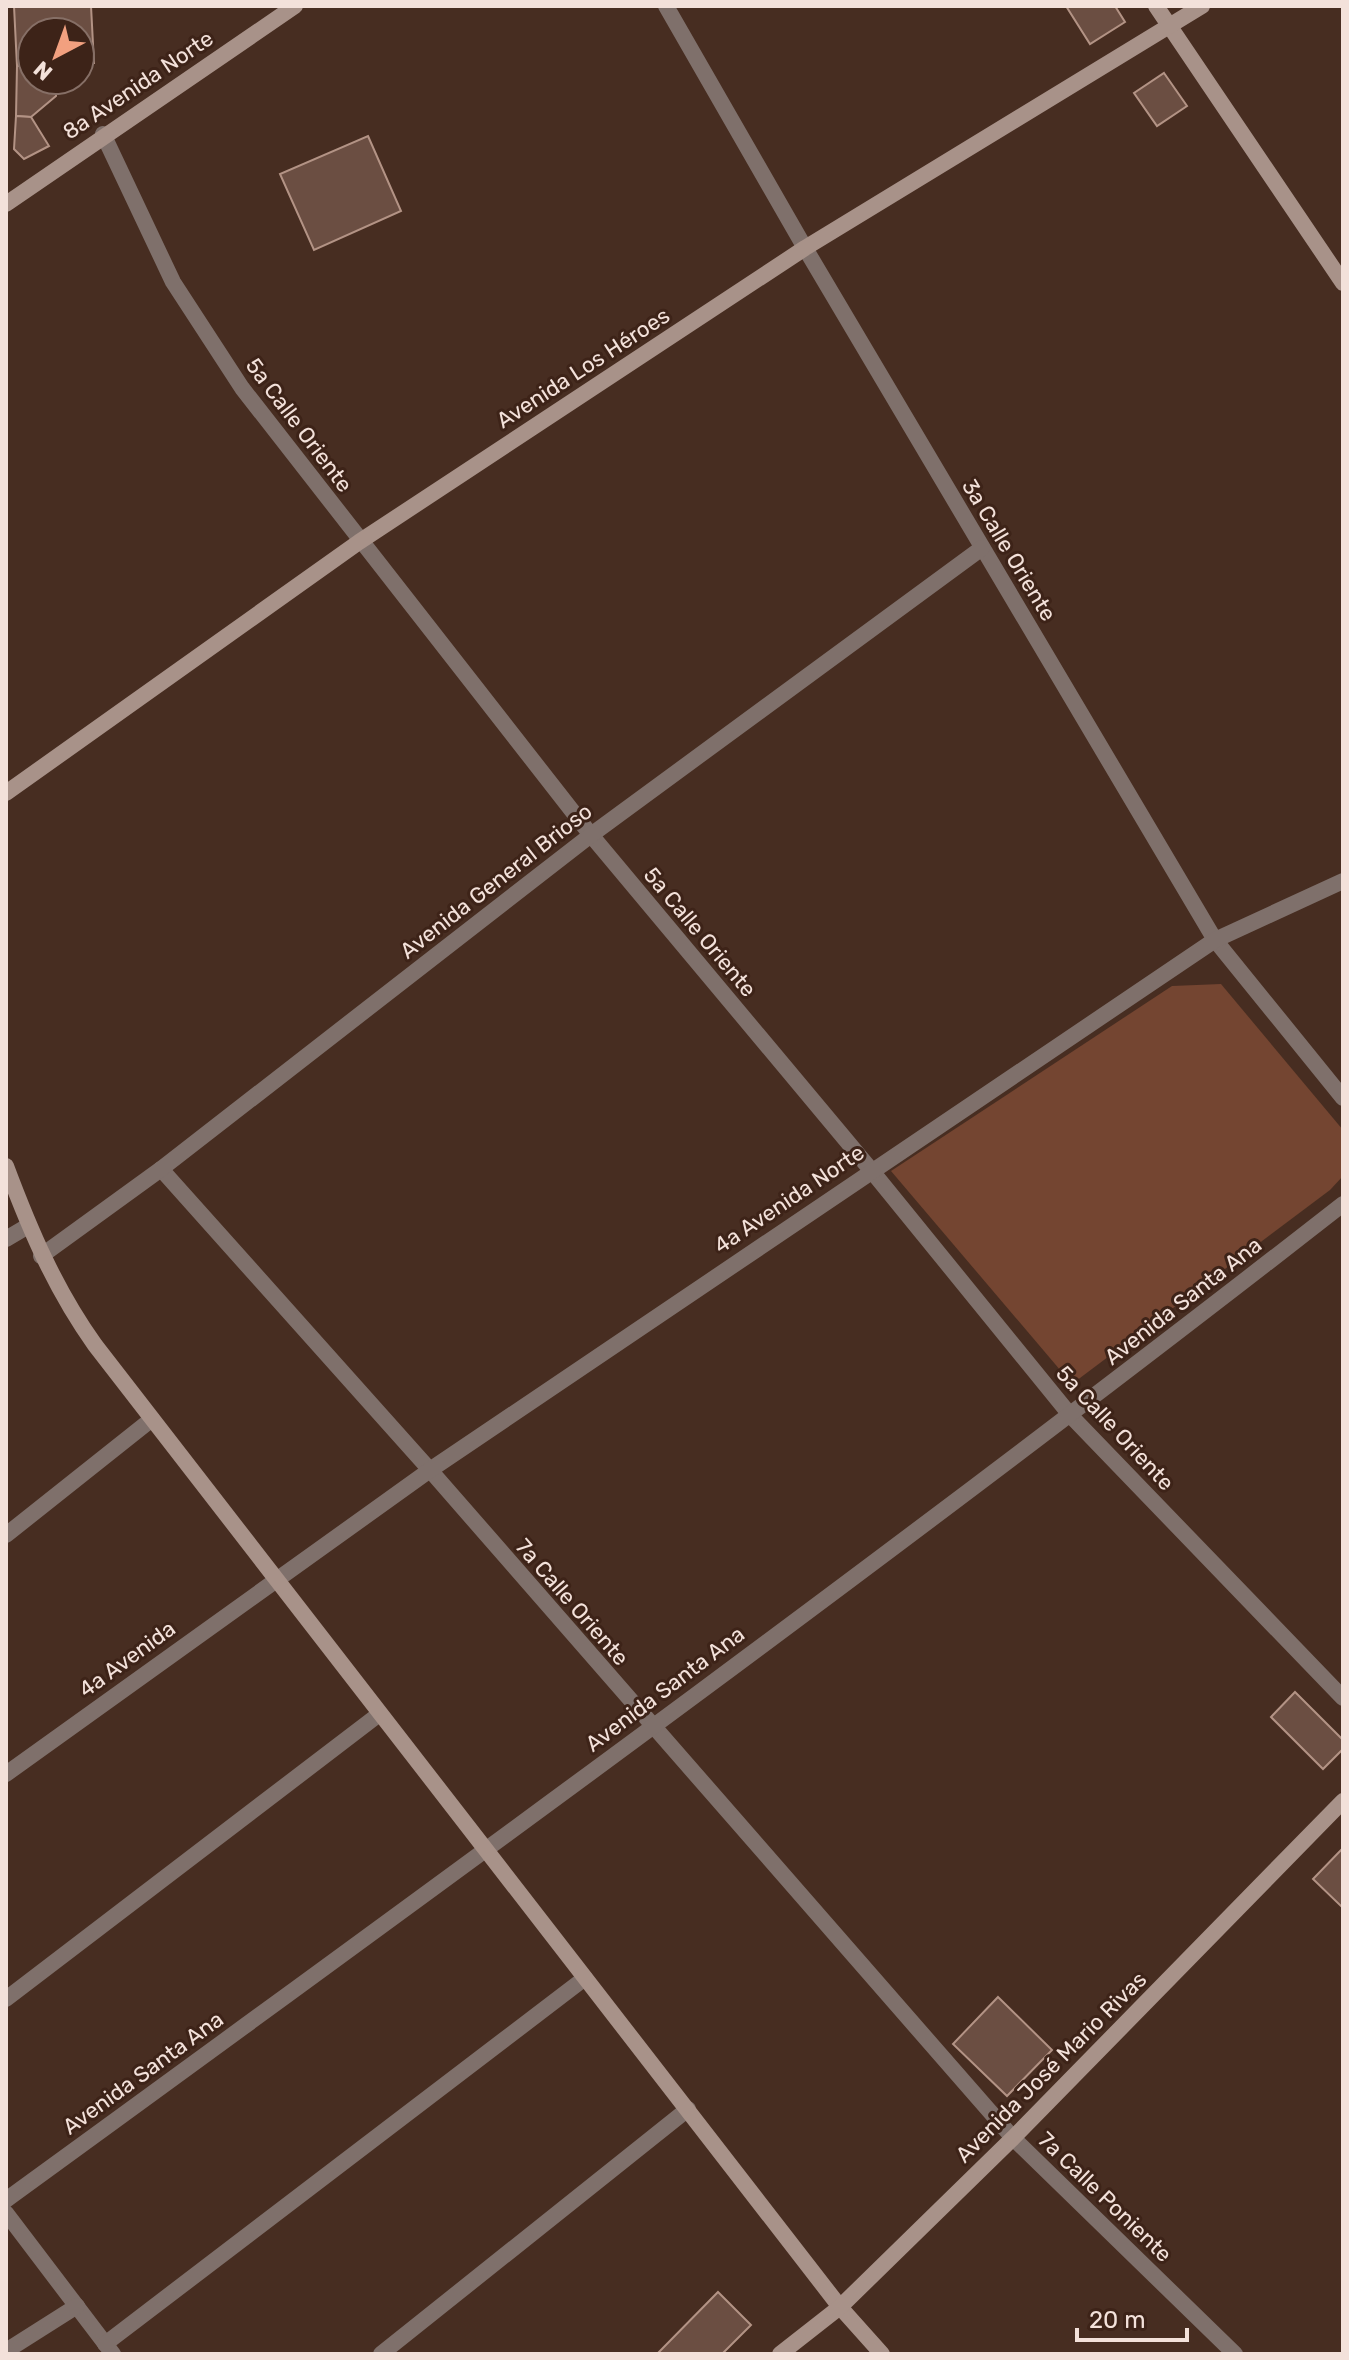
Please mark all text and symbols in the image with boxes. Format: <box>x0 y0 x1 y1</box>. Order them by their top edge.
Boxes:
north arrow <box>16 16 96 96</box>
street label: 8a Avenida Norte <box>58 25 218 145</box>
text: N <box>28 55 58 86</box>
street label: Avenida Los Héroes <box>491 302 675 434</box>
street label: 5a Calle Oriente <box>240 353 358 497</box>
street label: 3a Calle Oriente <box>956 474 1062 626</box>
street label: Avenida General Brioso <box>395 798 597 964</box>
street label: 5a Calle Oriente <box>638 862 762 1002</box>
street label: 4a Avenida Norte <box>709 1139 869 1259</box>
street label: Avenida Santa Ana <box>1099 1231 1267 1371</box>
street label: 5a Calle Oriente <box>1050 1360 1180 1496</box>
street label: 7a Calle Oriente <box>510 1533 634 1671</box>
street label: 4a Avenida <box>73 1615 181 1703</box>
street label: Avenida Santa Ana <box>580 1620 750 1758</box>
street label: Avenida José Mario Rivas <box>950 1966 1152 2168</box>
street label: Avenida Santa Ana <box>57 2006 229 2140</box>
street label: 7a Calle Poniente <box>1032 2126 1178 2268</box>
scale bar <box>1077 2292 1187 2342</box>
text: 20 m <box>1089 2306 1146 2334</box>

